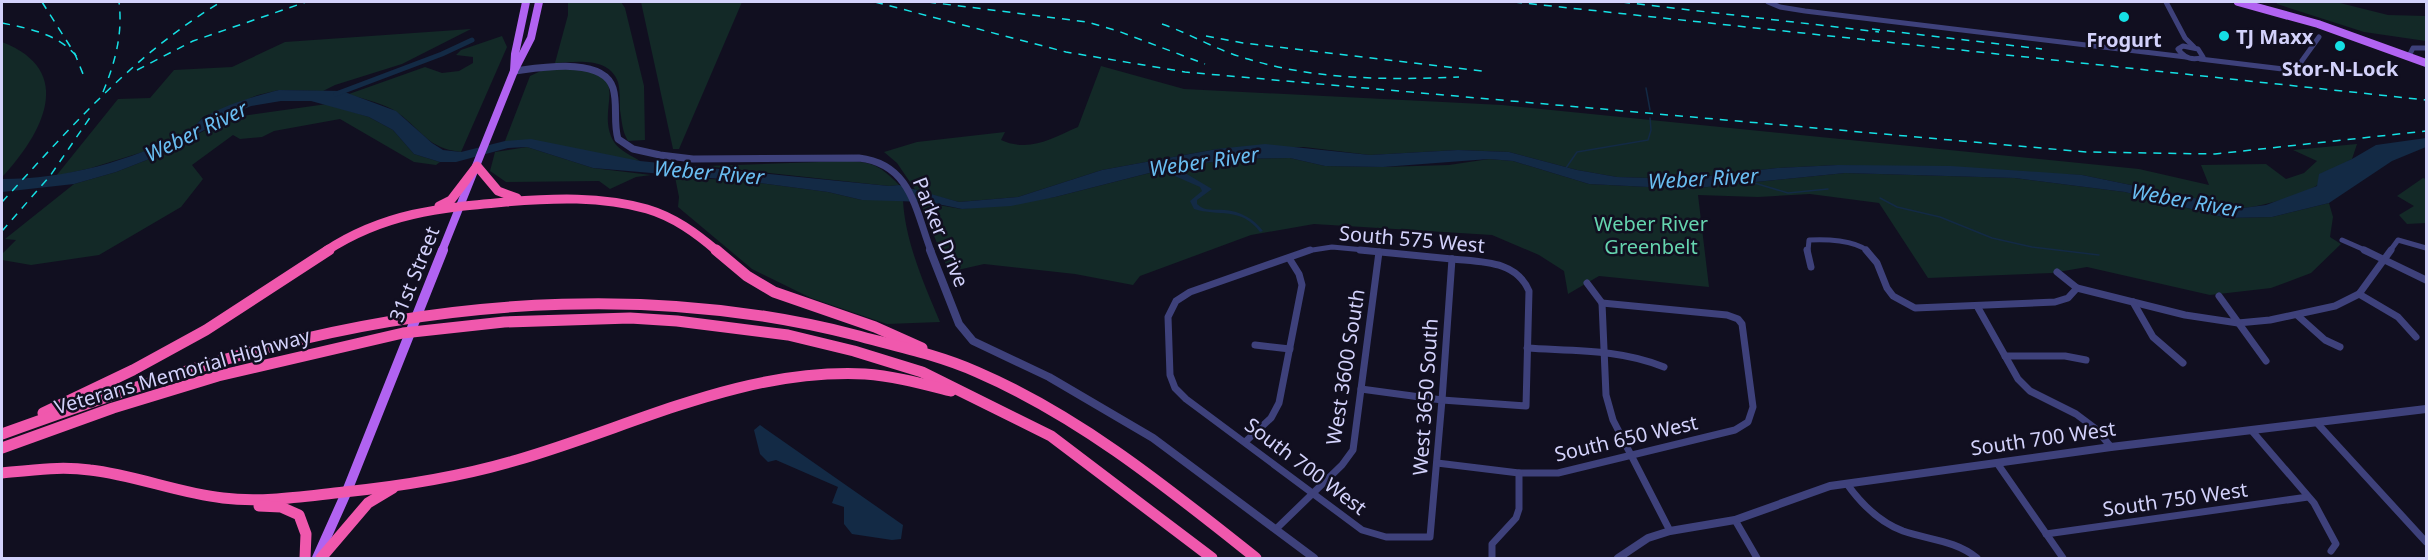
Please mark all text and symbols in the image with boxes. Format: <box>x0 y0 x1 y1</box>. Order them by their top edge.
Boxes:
marker: Frogurt <box>2117 10 2131 24</box>
place label: TJ Maxx <box>2236 23 2314 50</box>
place label: Frogurt <box>2086 26 2162 53</box>
marker: TJ Maxx <box>2217 29 2231 43</box>
marker: Stor-N-Lock <box>2333 39 2347 53</box>
place label: Stor-N-Lock <box>2282 55 2399 82</box>
water label: Weber River <box>140 93 253 168</box>
water label: Weber River <box>1147 139 1262 183</box>
water label: Weber River <box>653 153 767 191</box>
water label: Weber River <box>1647 161 1761 195</box>
street label: Parker Drive <box>907 173 975 291</box>
water label: Weber River <box>2129 177 2244 224</box>
park label: Weber River Greenbelt <box>1594 210 1708 260</box>
street label: South 575 West <box>1338 219 1486 259</box>
street label: 31st Street <box>383 222 445 326</box>
street label: West 3600 South <box>1319 287 1371 447</box>
street label: West 3650 South <box>1406 318 1444 476</box>
street label: Veterans Memorial Highway <box>51 321 314 420</box>
street label: South 650 West <box>1552 408 1700 468</box>
street label: South 700 West <box>1240 411 1372 521</box>
street label: South 700 West <box>1969 414 2117 462</box>
street label: South 750 West <box>2101 475 2249 523</box>

